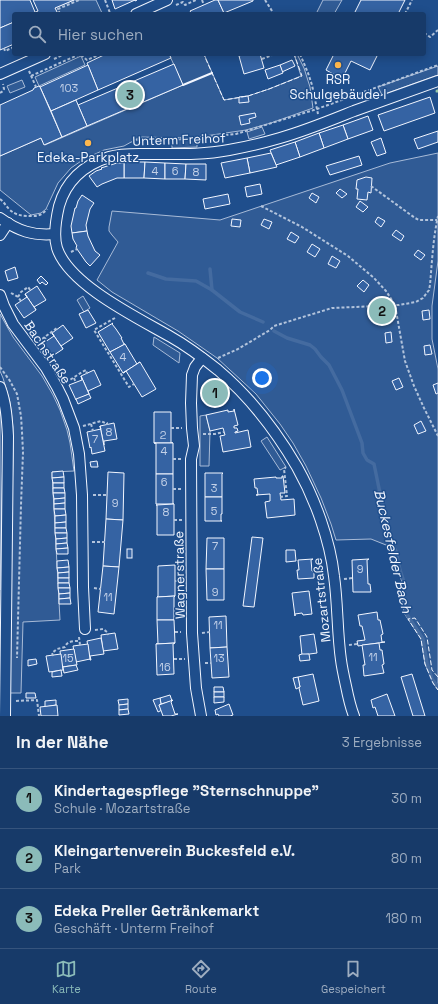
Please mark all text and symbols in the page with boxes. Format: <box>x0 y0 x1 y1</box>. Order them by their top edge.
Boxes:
search box <box>12 12 426 56</box>
icon: search <box>26 23 48 45</box>
text: Hier suchen <box>58 25 143 44</box>
marker: RSR Schulgebäude I <box>333 60 343 70</box>
place label: RSR Schulgebäude I <box>289 71 387 103</box>
pin: 3 <box>117 80 143 110</box>
house number: 103 <box>60 81 79 95</box>
street label: Unterm Freihof <box>132 129 226 150</box>
marker: Edeka-Parkplatz <box>83 138 93 148</box>
place label: Edeka-Parkplatz <box>37 149 139 166</box>
house number: 4 <box>152 164 159 178</box>
house number: 6 <box>172 164 179 178</box>
house number: 8 <box>193 165 200 179</box>
pin: 2 <box>369 296 395 326</box>
street label: Bachstraße <box>20 318 75 387</box>
house number: 4 <box>120 350 127 364</box>
your location <box>252 368 272 388</box>
pin: 1 <box>202 378 228 408</box>
house number: 8 <box>106 425 113 439</box>
house number: 2 <box>160 428 167 442</box>
house number: 7 <box>92 432 98 446</box>
house number: 4 <box>161 444 168 458</box>
house number: 6 <box>161 475 168 489</box>
house number: 3 <box>211 481 218 495</box>
water label: Buckesfelder Bach <box>370 487 416 615</box>
house number: 9 <box>112 496 119 510</box>
house number: 5 <box>211 504 218 518</box>
house number: 8 <box>163 505 170 519</box>
street label: Wagnerstraße <box>170 531 189 619</box>
house number: 7 <box>212 539 218 553</box>
street label: Mozartstraße <box>309 557 334 643</box>
house number: 9 <box>357 562 364 576</box>
house number: 9 <box>212 585 219 599</box>
house number: 11 <box>103 590 113 604</box>
house number: 11 <box>213 618 223 632</box>
house number: 11 <box>368 650 378 664</box>
house number: 15 <box>62 651 74 665</box>
house number: 13 <box>213 651 225 665</box>
house number: 16 <box>159 660 171 674</box>
text: In der Nähe <box>16 731 108 753</box>
text: 3 Ergebnisse <box>342 734 422 751</box>
text: Kindertagespflege "Sternschnuppe" <box>54 781 319 800</box>
text: 1 <box>26 790 32 807</box>
text: 30 m <box>391 790 422 807</box>
text: Schule · Mozartstraße <box>54 800 190 817</box>
text: Kleingartenverein Buckesfeld e.V. <box>54 841 295 860</box>
text: 2 <box>25 850 33 867</box>
text: 80 m <box>391 850 422 867</box>
text: Park <box>54 860 81 877</box>
text: Edeka Preller Getränkemarkt <box>54 901 259 920</box>
text: 3 <box>25 910 33 927</box>
text: 180 m <box>386 910 422 927</box>
text: Geschäft · Unterm Freihof <box>54 920 214 937</box>
tab: Karte <box>52 958 81 996</box>
tab: Route <box>185 958 217 996</box>
tab: Gespeichert <box>321 958 386 996</box>

